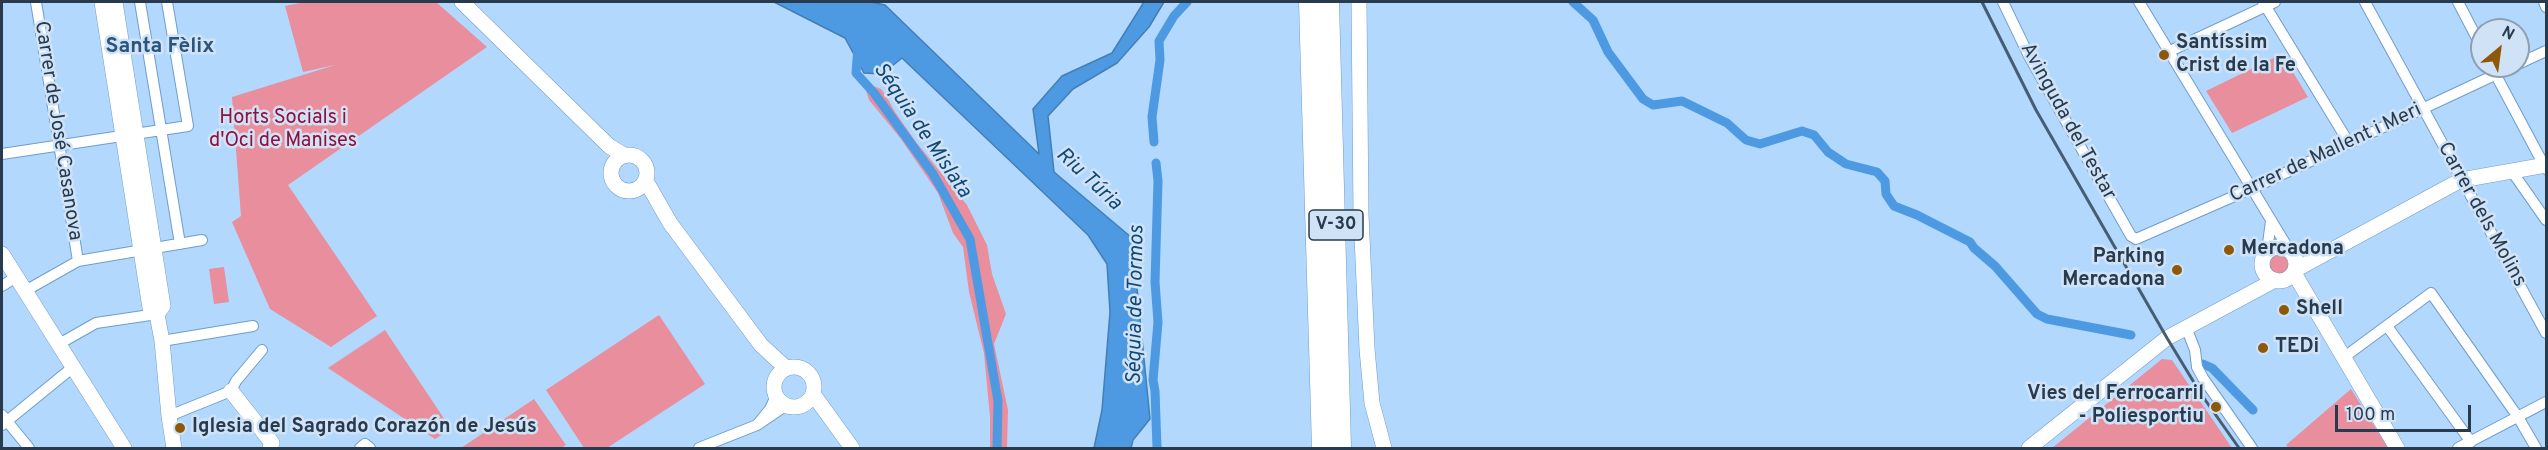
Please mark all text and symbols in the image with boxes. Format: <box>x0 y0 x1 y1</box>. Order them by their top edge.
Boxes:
north arrow <box>2470 18 2530 78</box>
street label: Carrer de José Casanova <box>28 20 86 242</box>
text: N <box>2498 22 2518 46</box>
place label: Santíssim Crist de la Fe <box>2176 32 2296 79</box>
district label: Santa Fèlix <box>106 35 214 61</box>
street label: Avinguda del Testar <box>2014 39 2120 205</box>
marker: Santíssim Crist de la Fe <box>2157 48 2171 62</box>
water label: Séquia de Mislata <box>866 59 976 203</box>
street label: Carrer de Mallent i Meri <box>2226 99 2426 209</box>
park label: Horts Socials i d'Oci de Manises <box>209 107 357 154</box>
street label: Carrer dels Molins <box>2431 138 2531 292</box>
water label: Riu Túria <box>1050 143 1126 217</box>
road number: V-30 <box>1309 210 1363 240</box>
water label: Séquia de Tormos <box>1123 225 1151 385</box>
place label: Mercadona <box>2241 238 2344 262</box>
marker: Mercadona <box>2222 243 2236 257</box>
place label: Parking Mercadona <box>2062 246 2165 293</box>
marker: Parking Mercadona <box>2170 263 2184 277</box>
place label: Shell <box>2296 298 2343 322</box>
marker: Shell <box>2277 303 2291 317</box>
place label: TEDi <box>2275 336 2319 360</box>
marker: TEDi <box>2256 341 2270 355</box>
place label: Vies del Ferrocarril - Poliesportiu <box>2027 383 2204 430</box>
scale bar <box>2338 393 2474 431</box>
marker: Vies del Ferrocarril - Poliesportiu <box>2209 400 2223 414</box>
text: 100 m <box>2346 404 2395 427</box>
place label: Iglesia del Sagrado Corazón de Jesús <box>192 416 537 440</box>
marker: Iglesia del Sagrado Corazón de Jesús <box>173 421 187 435</box>

